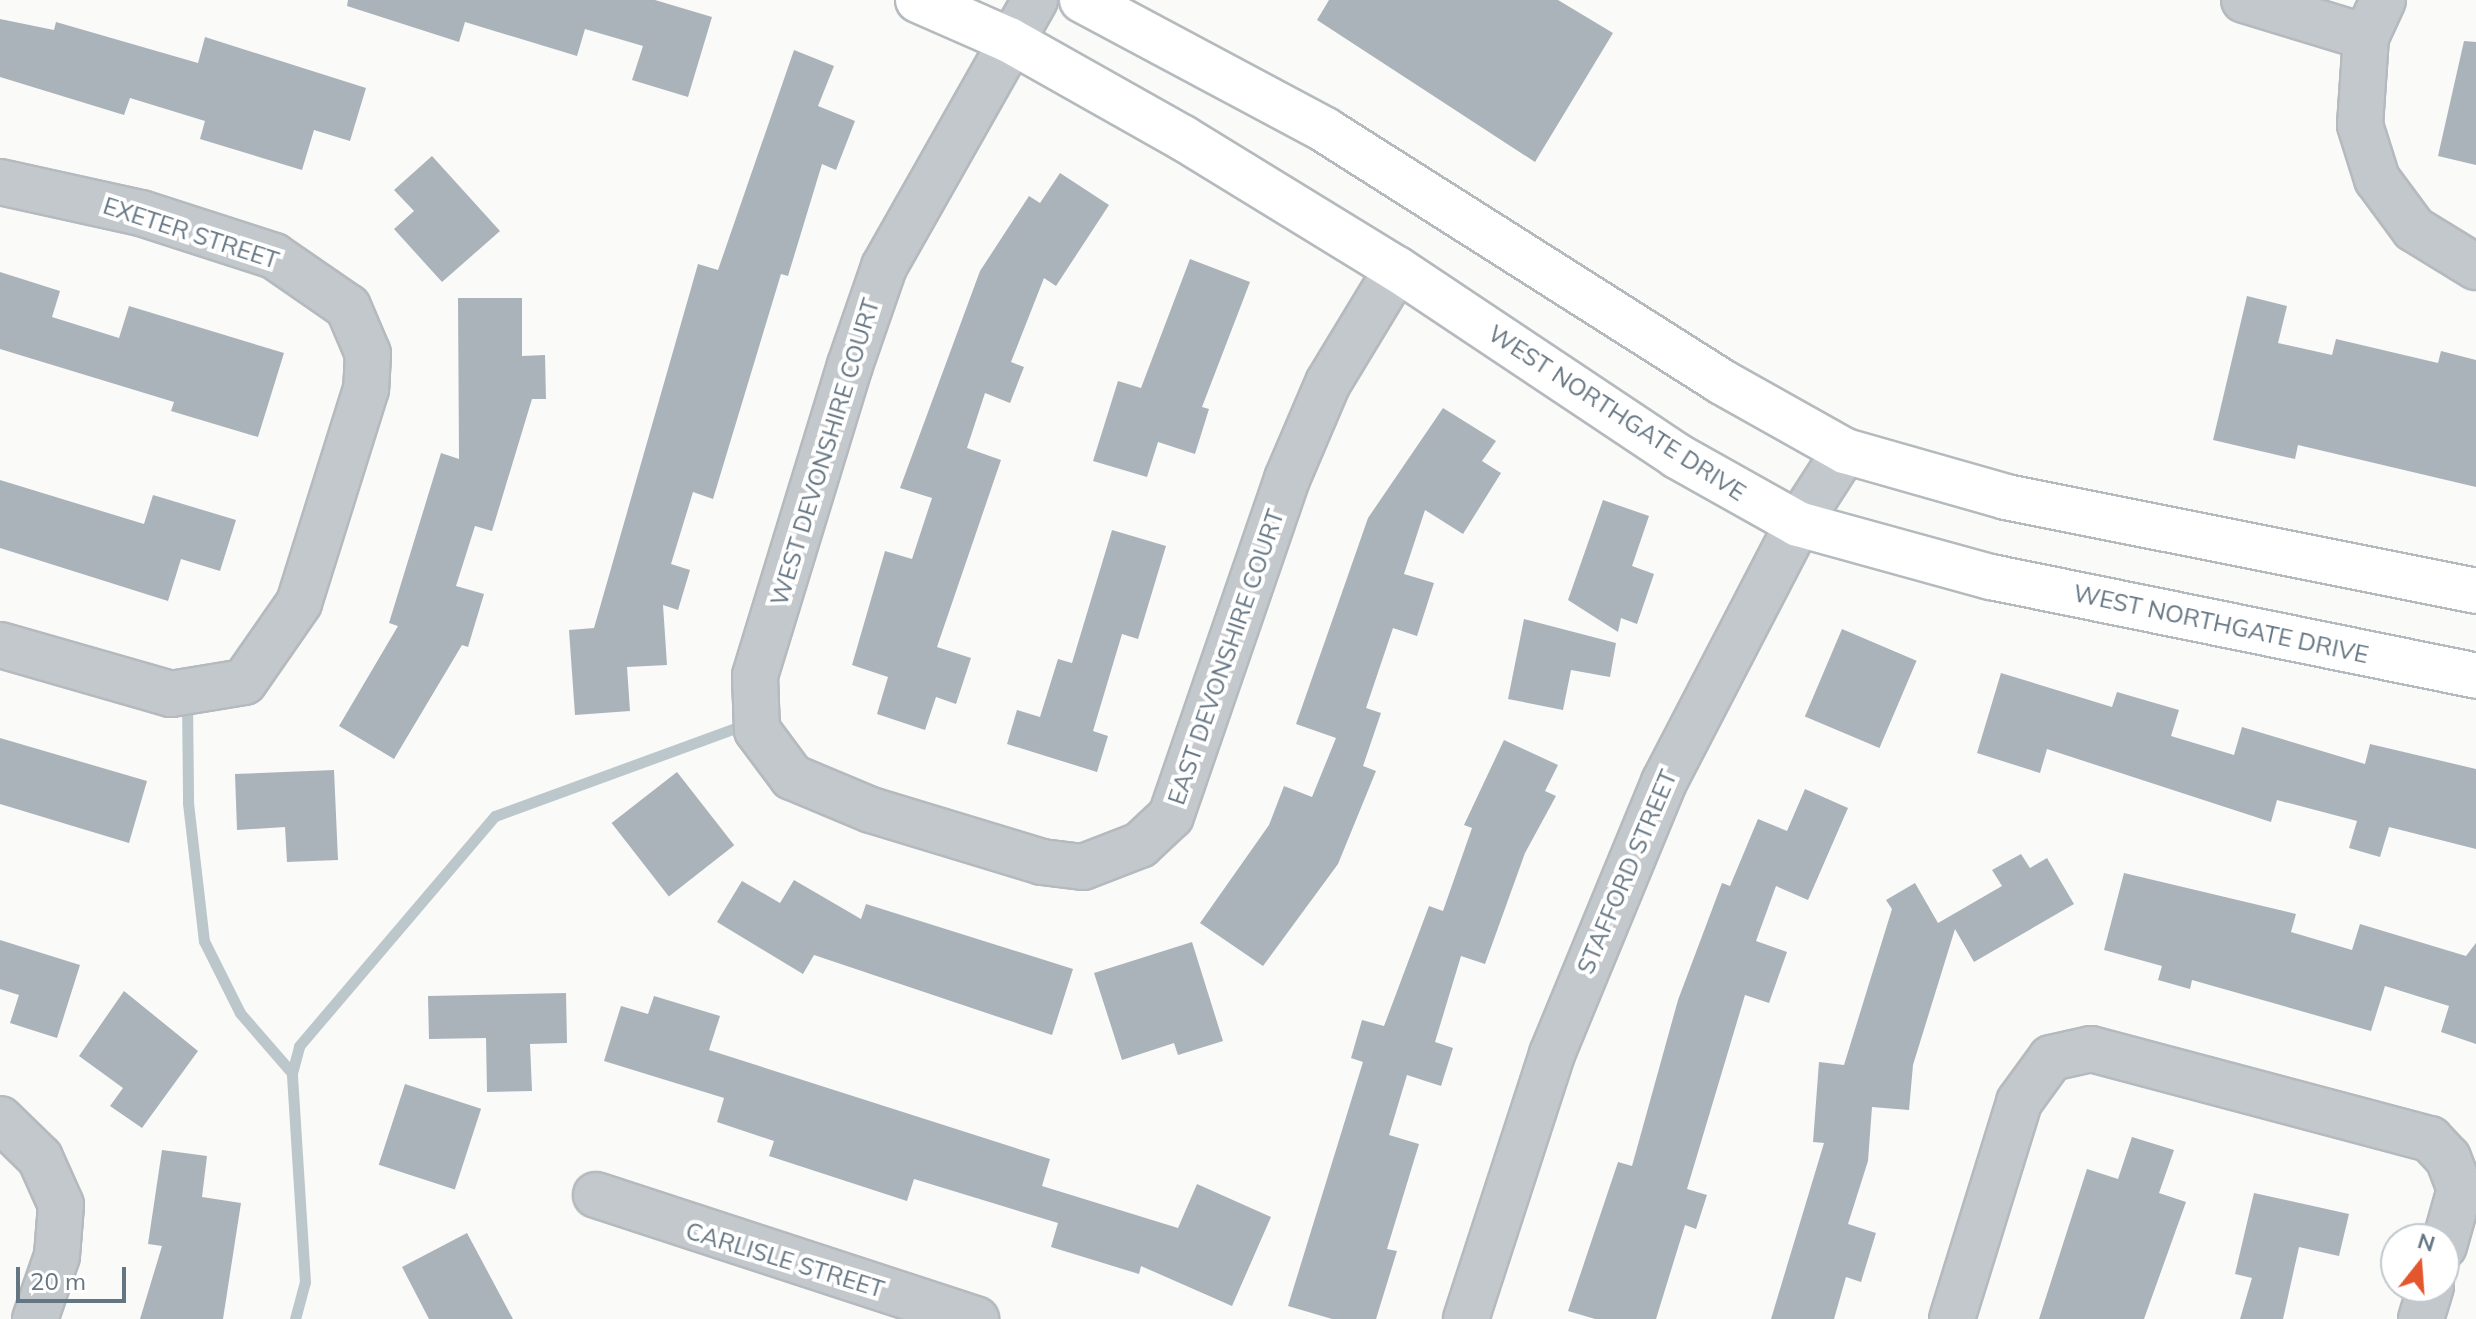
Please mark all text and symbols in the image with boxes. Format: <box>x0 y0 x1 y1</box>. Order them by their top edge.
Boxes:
street label: EXETER STREET <box>100 191 282 275</box>
street label: WEST DEVONSHIRE COURT <box>764 295 886 609</box>
street label: WEST NORTHGATE DRIVE <box>1483 319 1751 507</box>
street label: EAST DEVONSHIRE COURT <box>1162 506 1290 808</box>
street label: WEST NORTHGATE DRIVE <box>2071 579 2371 669</box>
street label: STAFFORD STREET <box>1571 766 1683 978</box>
street label: CARLISLE STREET <box>682 1216 888 1304</box>
north arrow <box>2380 1223 2460 1303</box>
text: N <box>2414 1226 2438 1258</box>
scale bar <box>20 1251 130 1301</box>
text: 20 m <box>30 1266 86 1296</box>

